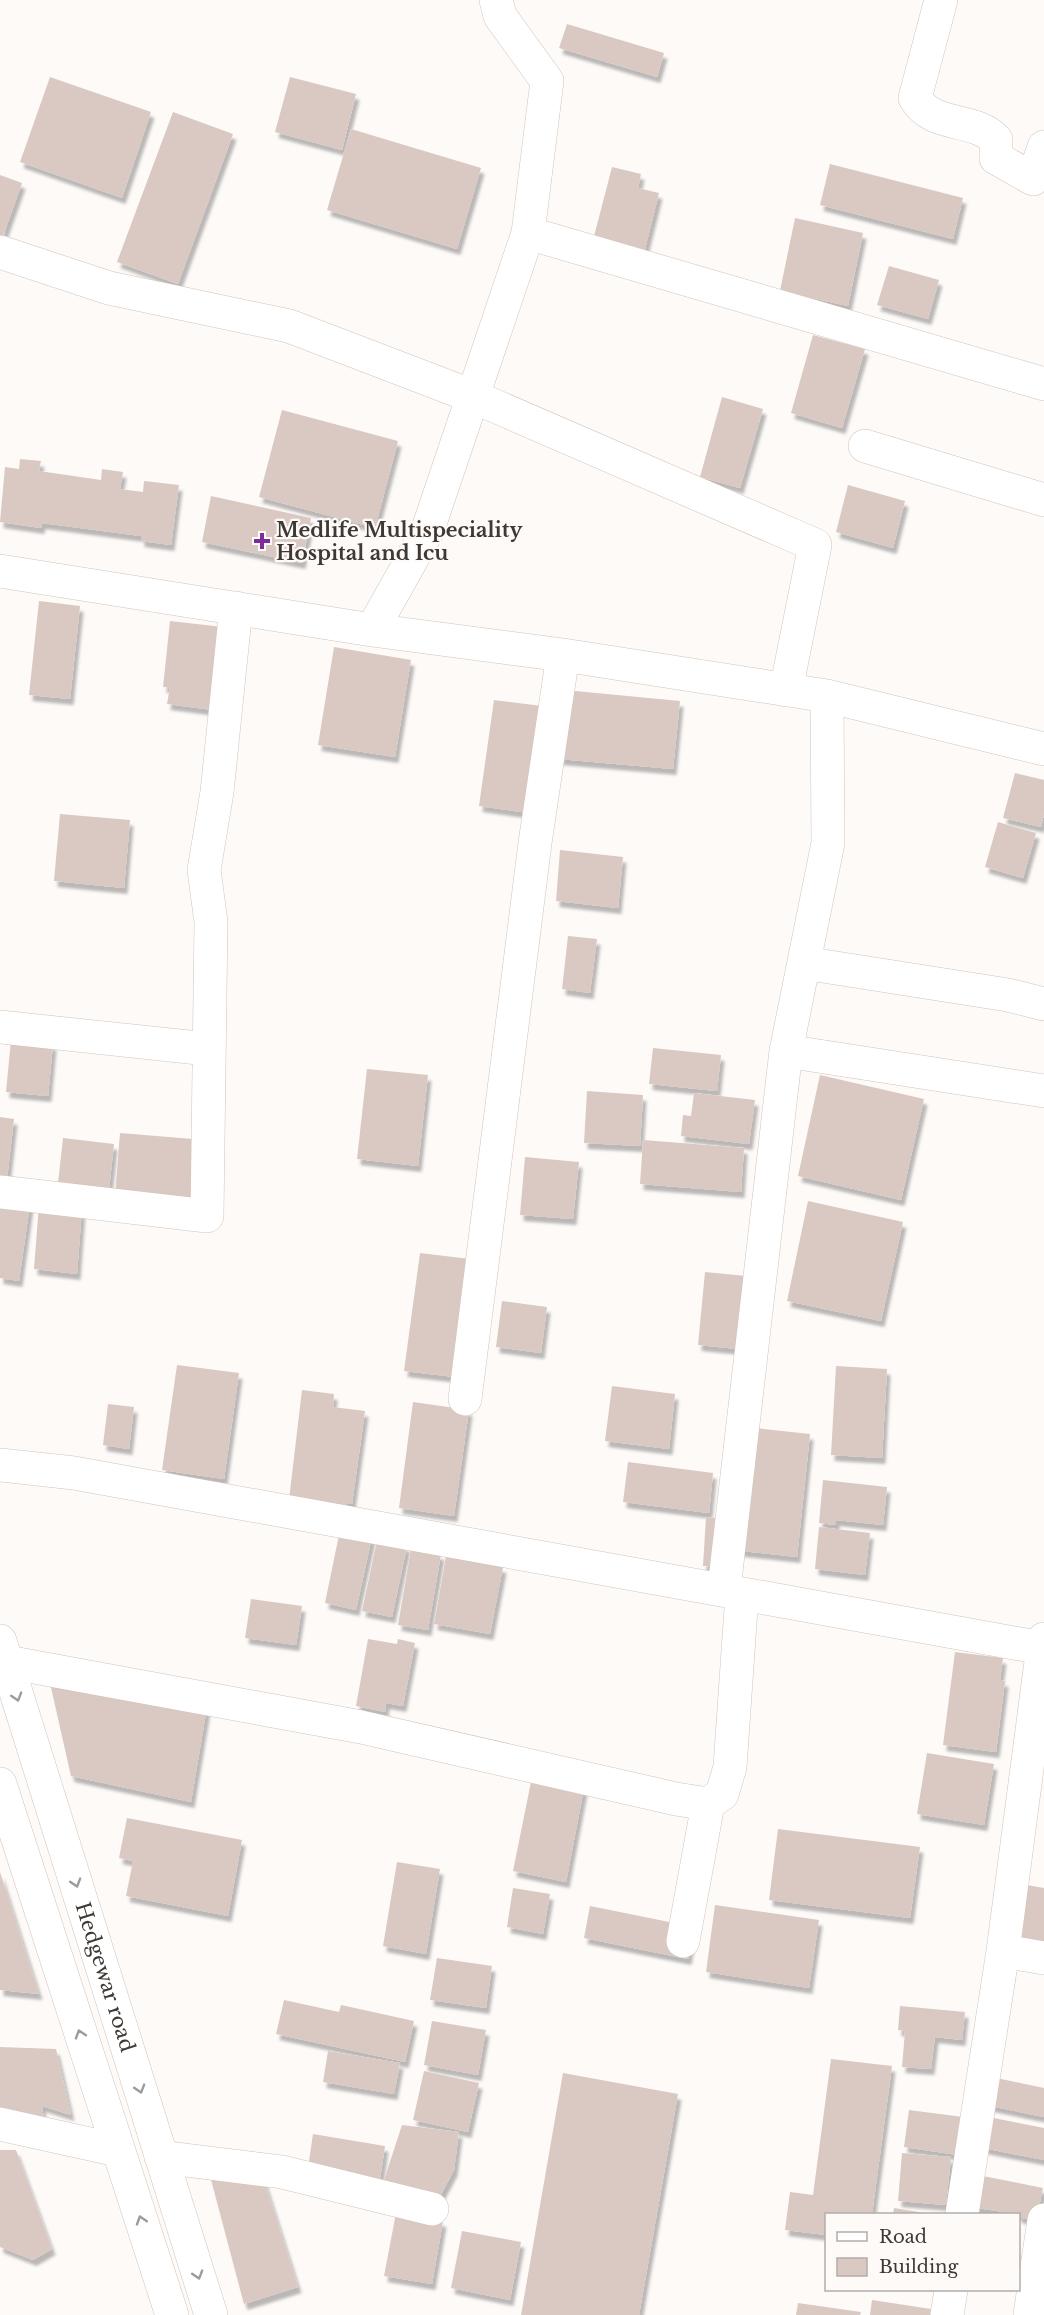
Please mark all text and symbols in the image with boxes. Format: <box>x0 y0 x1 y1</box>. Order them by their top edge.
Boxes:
place label: Medlife Multispeciality Hospital and Icu <box>276 518 523 565</box>
marker: Medlife Multispeciality Hospital and Icu <box>253 532 271 550</box>
one-way arrow <box>10 1691 23 1702</box>
one-way arrow <box>69 1877 81 1888</box>
street label: Hedgewar road <box>70 1899 140 2055</box>
one-way arrow <box>75 2029 88 2040</box>
one-way arrow <box>133 2083 145 2094</box>
legend <box>825 2213 1020 2291</box>
one-way arrow <box>135 2215 148 2226</box>
text: Road <box>879 2226 927 2248</box>
text: Building <box>879 2256 958 2278</box>
one-way arrow <box>191 2269 203 2280</box>

